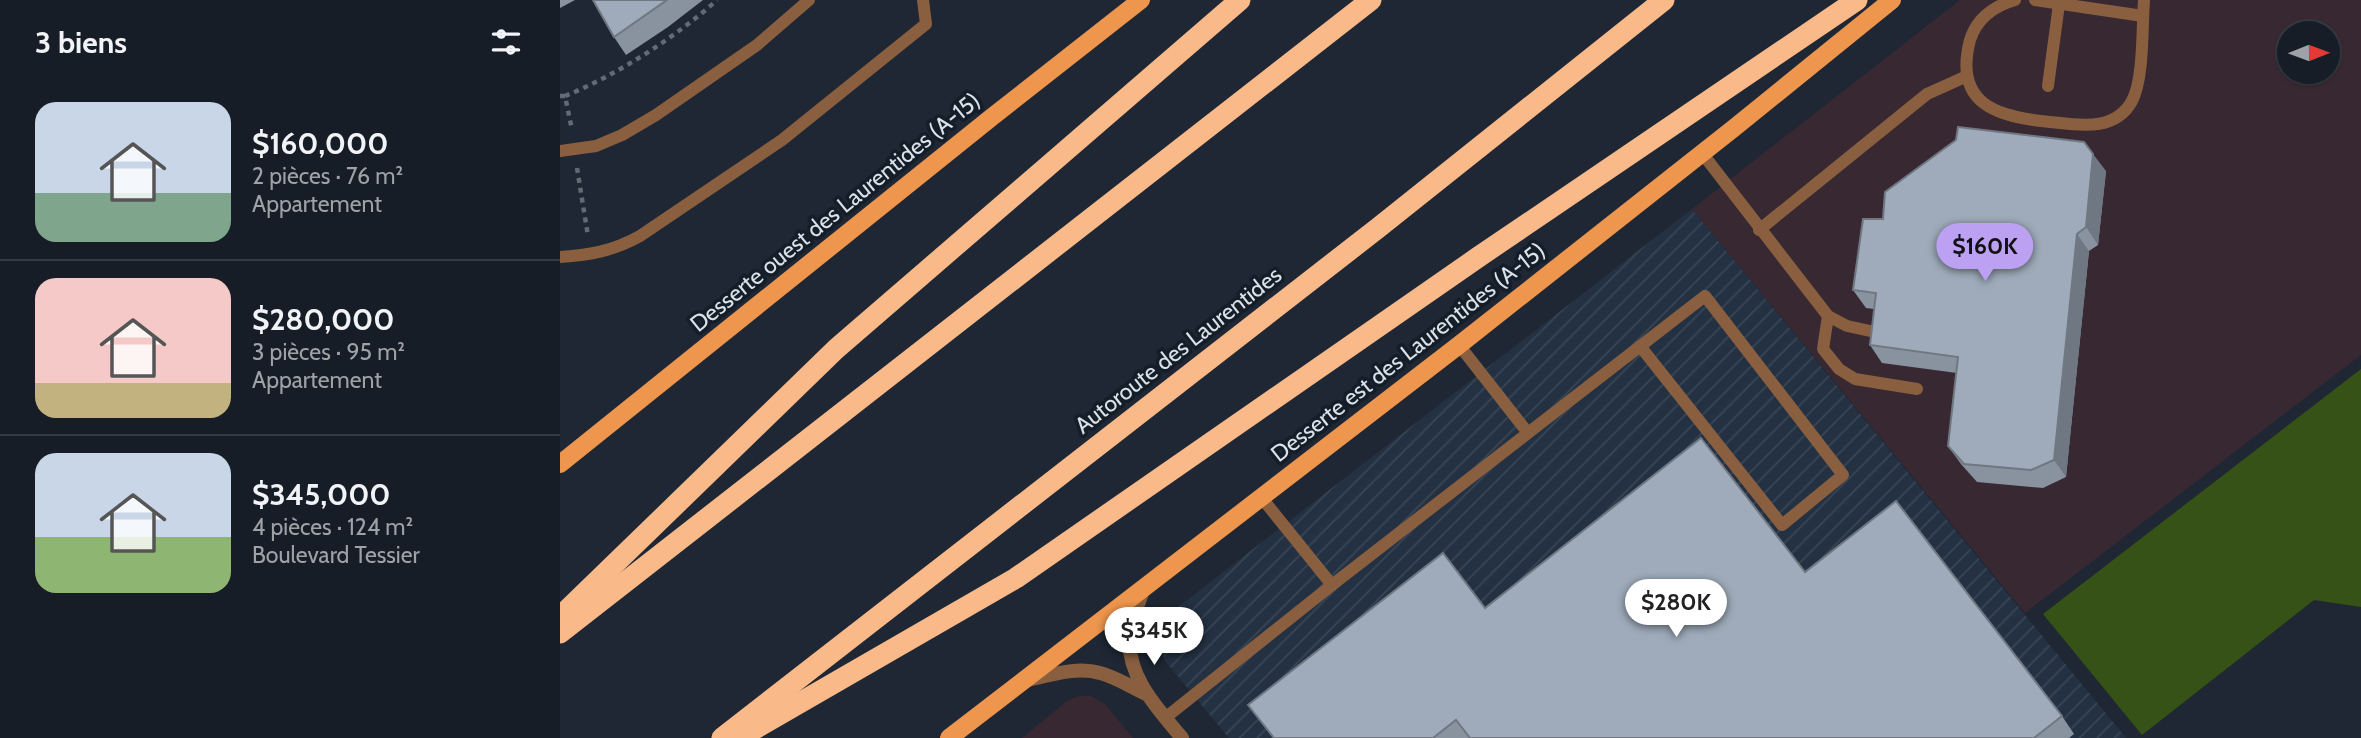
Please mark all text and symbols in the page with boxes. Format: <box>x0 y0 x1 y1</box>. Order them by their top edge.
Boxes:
north arrow <box>2277 21 2340 84</box>
map controls <box>2277 21 2340 84</box>
icon: filters <box>487 23 525 61</box>
text: 3 biens <box>35 24 127 61</box>
street label: Desserte ouest des Laurentides (A-15) <box>684 86 986 338</box>
text: $160,000 <box>252 125 388 162</box>
icon: home <box>91 130 175 214</box>
text: 2 pièces · 76 m² <box>252 162 403 190</box>
text: Appartement <box>252 190 382 218</box>
pin: $160K <box>1936 224 2034 283</box>
text: $160K <box>1952 232 2018 260</box>
street label: Desserte est des Laurentides (A-15) <box>1265 236 1551 468</box>
street label: Autoroute des Laurentides <box>1069 261 1287 439</box>
text: $280,000 <box>252 301 394 338</box>
icon: home <box>91 306 175 390</box>
text: 3 pièces · 95 m² <box>252 338 405 366</box>
text: Appartement <box>252 366 382 394</box>
text: $345,000 <box>252 476 391 513</box>
icon: home <box>91 481 175 565</box>
text: 4 pièces · 124 m² <box>252 513 413 541</box>
text: Boulevard Tessier <box>252 541 420 569</box>
pin: $280K <box>1627 580 1725 639</box>
text: $280K <box>1641 588 1711 616</box>
pin: $345K <box>1105 608 1203 667</box>
text: $345K <box>1121 616 1187 644</box>

